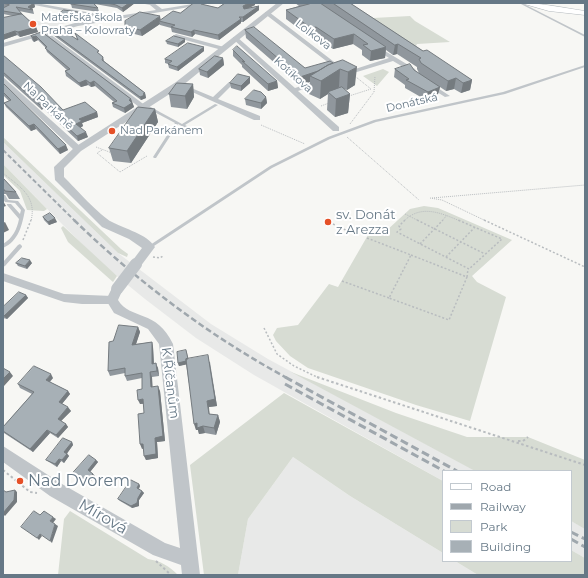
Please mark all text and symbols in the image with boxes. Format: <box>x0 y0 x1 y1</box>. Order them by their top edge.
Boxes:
place label: Mateřská škola Praha – Kolovraty <box>41 11 135 37</box>
street label: Lolkova <box>292 17 334 53</box>
marker: Mateřská škola Praha – Kolovraty <box>28 19 38 29</box>
street label: Kotíkova <box>271 54 315 96</box>
street label: Na Parkáně <box>20 79 76 133</box>
street label: Donátská <box>385 91 439 115</box>
place label: Nad Parkánem <box>120 124 203 138</box>
marker: Nad Parkánem <box>107 126 117 136</box>
place label: sv. Donát z Arezza <box>336 207 396 238</box>
marker: sv. Donát z Arezza <box>323 217 333 227</box>
street label: K Říčanům <box>158 346 182 420</box>
legend <box>442 470 572 562</box>
place label: Nad Dvorem <box>28 471 130 491</box>
marker: Nad Dvorem <box>15 476 25 486</box>
text: Road <box>480 479 511 494</box>
street label: Mírová <box>75 495 131 539</box>
text: Railway <box>480 499 526 514</box>
text: Park <box>480 519 507 534</box>
text: Building <box>480 539 531 554</box>

